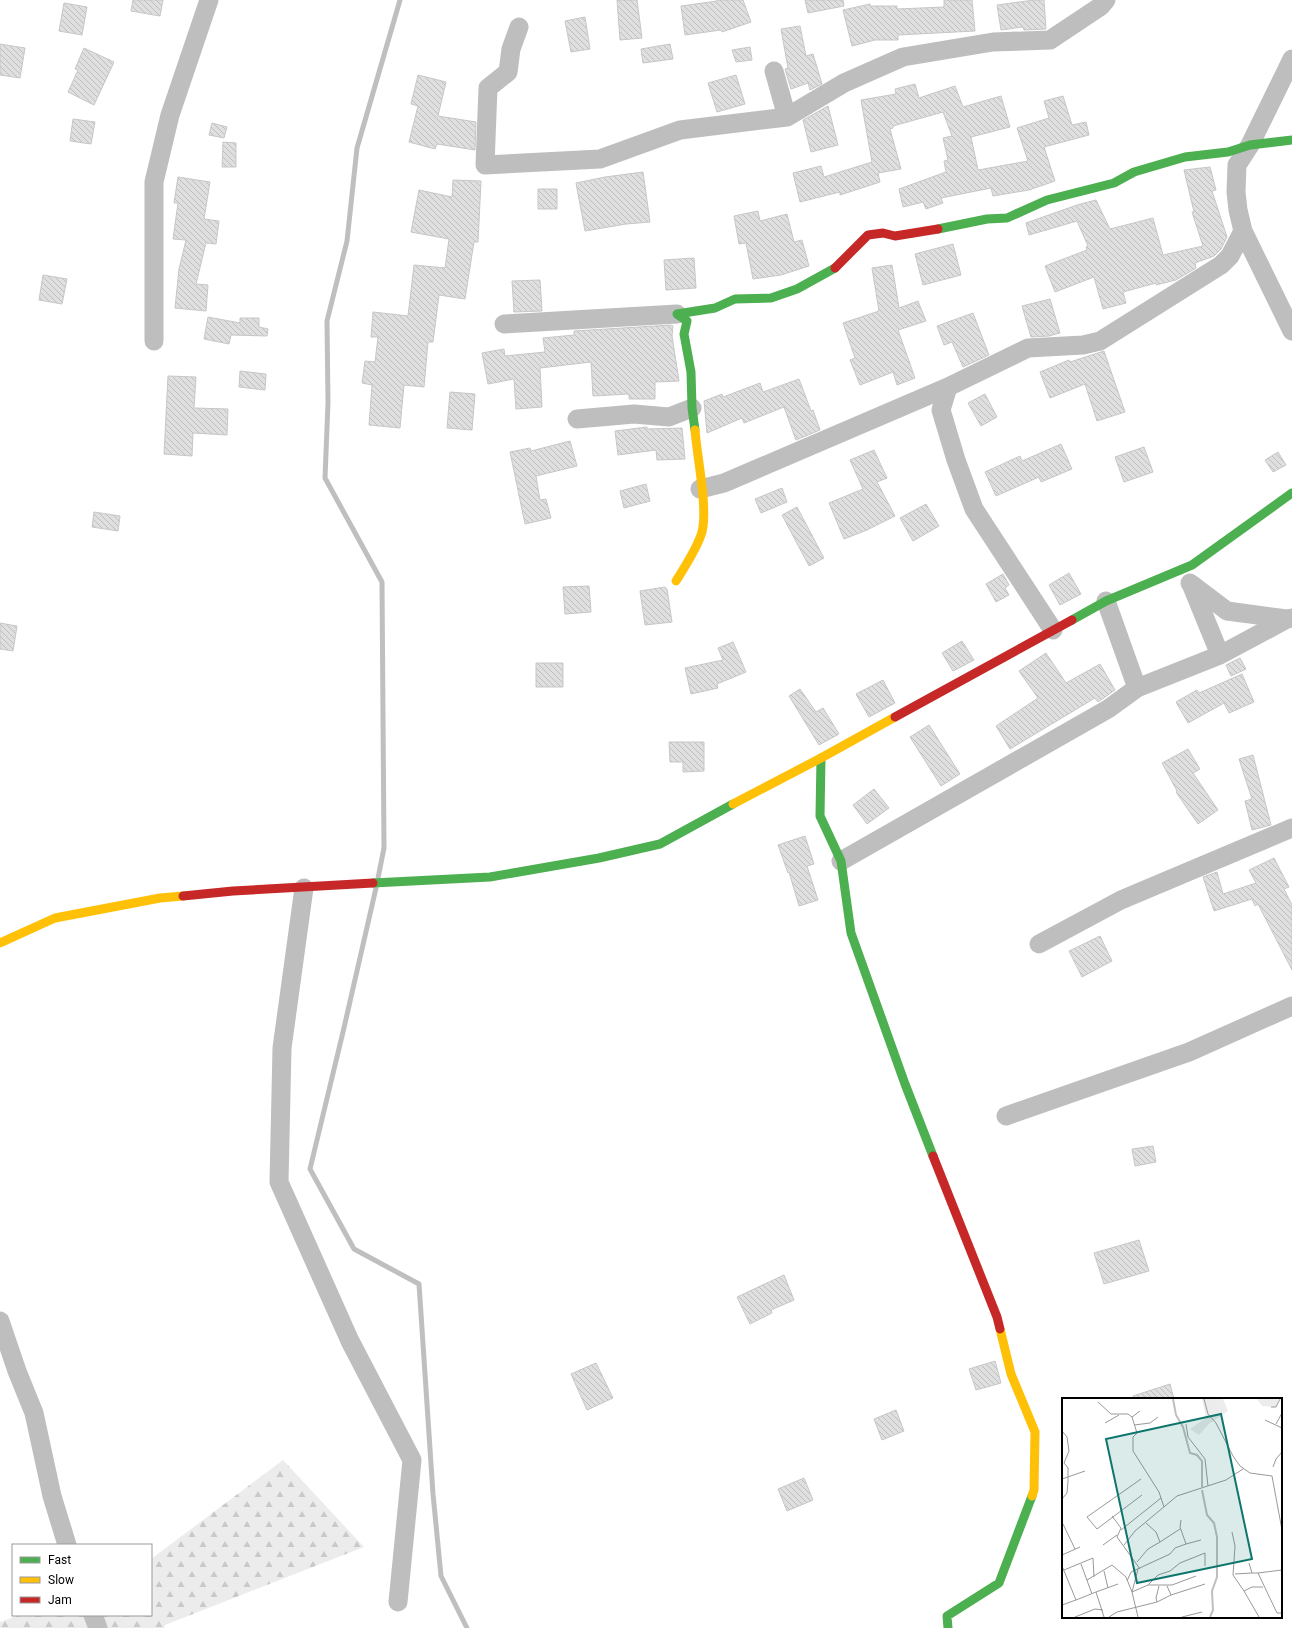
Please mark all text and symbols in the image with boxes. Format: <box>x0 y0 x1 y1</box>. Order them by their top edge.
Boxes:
inset map <box>1062 1398 1282 1618</box>
legend <box>12 1544 152 1616</box>
text: Fast <box>48 1553 71 1567</box>
text: Slow <box>48 1573 74 1587</box>
text: Jam <box>48 1593 72 1607</box>

